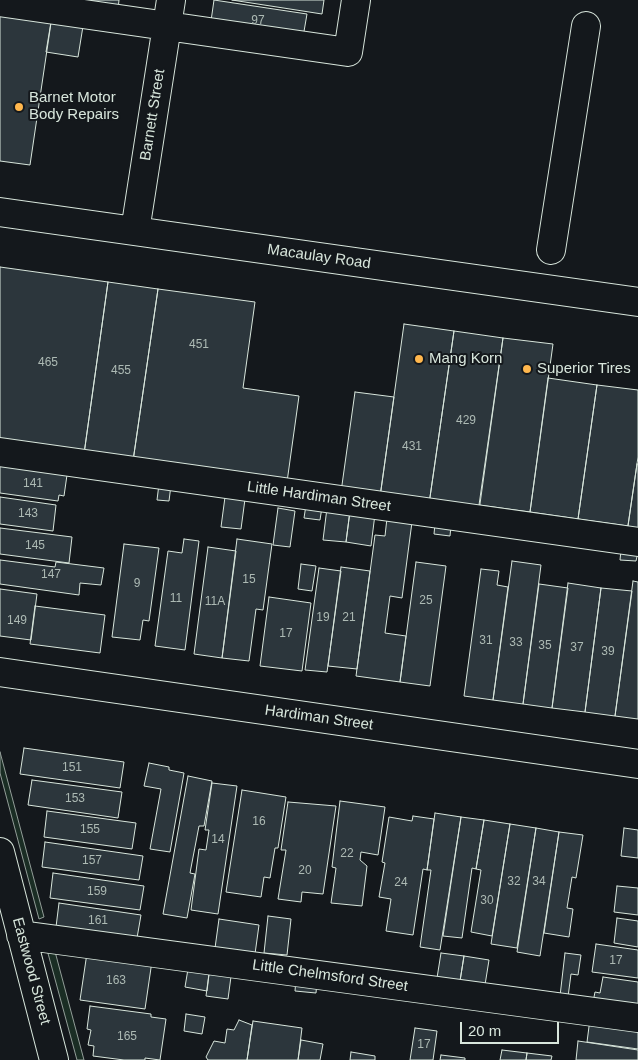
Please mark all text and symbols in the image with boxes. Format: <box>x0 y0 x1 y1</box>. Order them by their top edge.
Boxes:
house number: 97 <box>251 14 265 28</box>
street label: Barnett Street <box>137 68 169 162</box>
place label: Barnet Motor Body Repairs <box>29 89 119 124</box>
marker: Barnet Motor Body Repairs <box>13 101 25 113</box>
street label: Macaulay Road <box>266 241 372 273</box>
house number: 451 <box>189 338 209 352</box>
place label: Mang Korn <box>429 350 502 368</box>
marker: Mang Korn <box>413 353 425 365</box>
house number: 465 <box>38 356 58 370</box>
place label: Superior Tires <box>537 360 631 378</box>
marker: Superior Tires <box>521 363 533 375</box>
house number: 455 <box>111 364 131 378</box>
house number: 429 <box>456 414 476 428</box>
house number: 431 <box>402 440 422 454</box>
house number: 141 <box>23 477 43 491</box>
street label: Little Hardiman Street <box>246 478 392 516</box>
house number: 143 <box>18 507 38 521</box>
house number: 145 <box>25 539 45 553</box>
house number: 147 <box>41 568 61 582</box>
house number: 15 <box>242 573 256 587</box>
house number: 9 <box>134 577 140 591</box>
house number: 11 <box>170 592 182 606</box>
house number: 25 <box>419 594 433 608</box>
house number: 11A <box>205 595 225 609</box>
house number: 19 <box>316 611 330 625</box>
house number: 21 <box>342 611 356 625</box>
house number: 149 <box>7 614 27 628</box>
house number: 17 <box>279 627 293 641</box>
house number: 31 <box>479 634 493 648</box>
house number: 33 <box>509 636 523 650</box>
house number: 35 <box>538 639 552 653</box>
house number: 37 <box>570 641 584 655</box>
house number: 39 <box>601 645 615 659</box>
street label: Hardiman Street <box>264 701 374 735</box>
house number: 151 <box>62 761 82 775</box>
house number: 153 <box>65 792 85 806</box>
house number: 16 <box>252 815 266 829</box>
house number: 155 <box>80 823 100 837</box>
house number: 14 <box>211 833 225 847</box>
house number: 22 <box>340 847 354 861</box>
house number: 157 <box>82 854 102 868</box>
house number: 20 <box>298 864 312 878</box>
house number: 32 <box>507 875 521 889</box>
house number: 34 <box>532 875 546 889</box>
house number: 24 <box>394 876 408 890</box>
house number: 159 <box>87 885 107 899</box>
house number: 30 <box>480 894 494 908</box>
house number: 161 <box>88 914 108 928</box>
street label: Eastwood Street <box>8 916 54 1026</box>
house number: 17 <box>609 954 623 968</box>
street label: Little Chelmsford Street <box>251 956 409 996</box>
house number: 163 <box>106 974 126 988</box>
scale bar <box>463 1012 562 1044</box>
text: 20 m <box>468 1022 501 1039</box>
house number: 165 <box>117 1030 137 1044</box>
house number: 17 <box>417 1038 431 1052</box>

